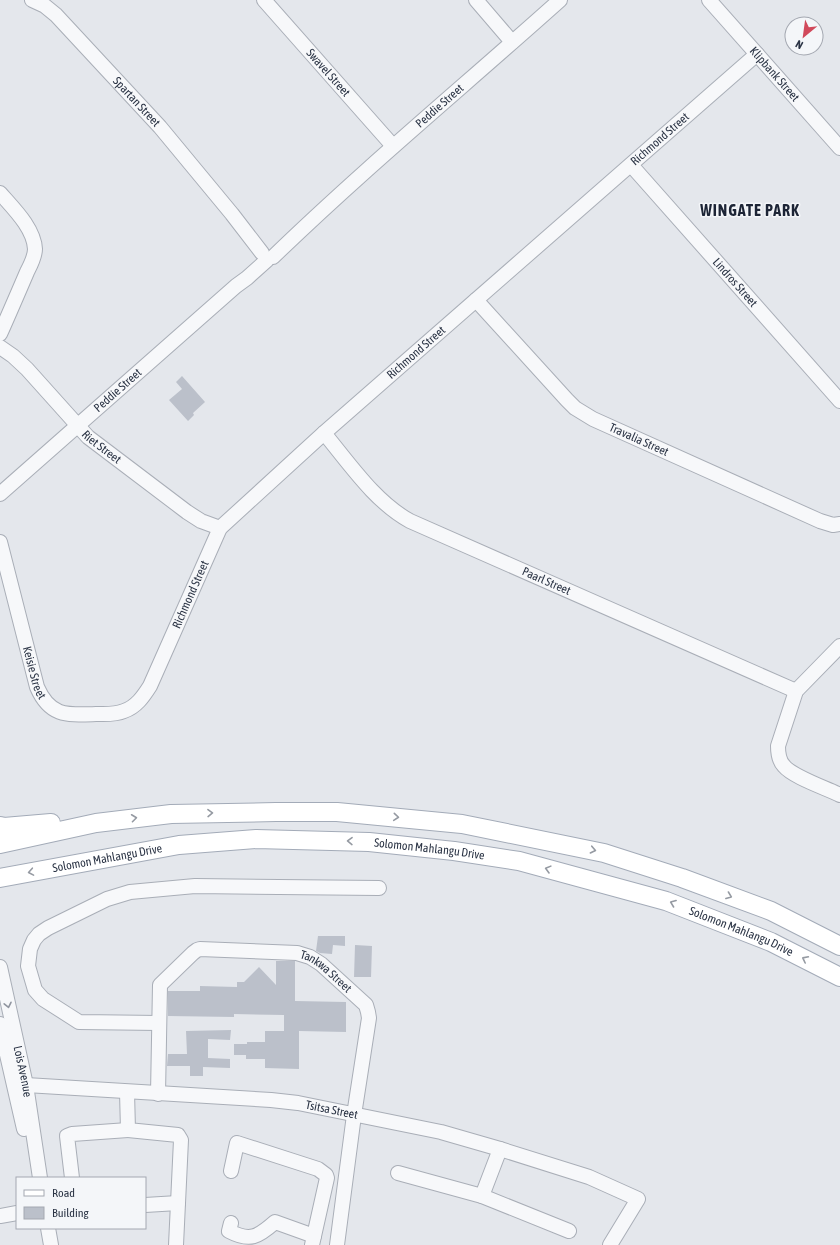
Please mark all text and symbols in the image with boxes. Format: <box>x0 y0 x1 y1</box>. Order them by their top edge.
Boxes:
north arrow <box>784 16 824 56</box>
text: N <box>793 38 805 52</box>
street label: Klipbank Street <box>747 44 803 105</box>
street label: Swavel Street <box>303 46 353 100</box>
street label: Spartan Street <box>110 74 163 130</box>
street label: Peddie Street <box>413 81 467 130</box>
street label: Richmond Street <box>628 109 692 168</box>
district label: WINGATE PARK <box>699 201 800 219</box>
street label: Lindros Street <box>710 255 761 310</box>
street label: Richmond Street <box>384 323 448 382</box>
street label: Peddie Street <box>91 365 145 415</box>
street label: Travalia Street <box>607 420 671 459</box>
street label: Riet Street <box>79 428 124 467</box>
street label: Richmond Street <box>169 558 212 631</box>
street label: Paarl Street <box>520 564 573 598</box>
street label: Keisie Street <box>20 645 49 702</box>
one-way arrow <box>207 809 213 817</box>
one-way arrow <box>393 813 399 822</box>
one-way arrow <box>131 814 137 823</box>
street label: Solomon Mahlangu Drive <box>373 836 486 863</box>
one-way arrow <box>347 837 353 845</box>
street label: Solomon Mahlangu Drive <box>51 841 163 875</box>
one-way arrow <box>590 846 596 854</box>
one-way arrow <box>544 865 551 873</box>
one-way arrow <box>28 867 34 876</box>
one-way arrow <box>726 891 733 899</box>
one-way arrow <box>669 900 676 908</box>
street label: Solomon Mahlangu Drive <box>687 904 796 959</box>
street label: Tankwa Street <box>299 947 355 996</box>
one-way arrow <box>802 956 810 964</box>
one-way arrow <box>4 1002 12 1008</box>
street label: Lois Avenue <box>11 1044 35 1098</box>
street label: Tsitsa Street <box>304 1098 360 1122</box>
legend <box>16 1177 146 1229</box>
text: Road <box>52 1186 75 1200</box>
text: Building <box>52 1206 90 1220</box>

